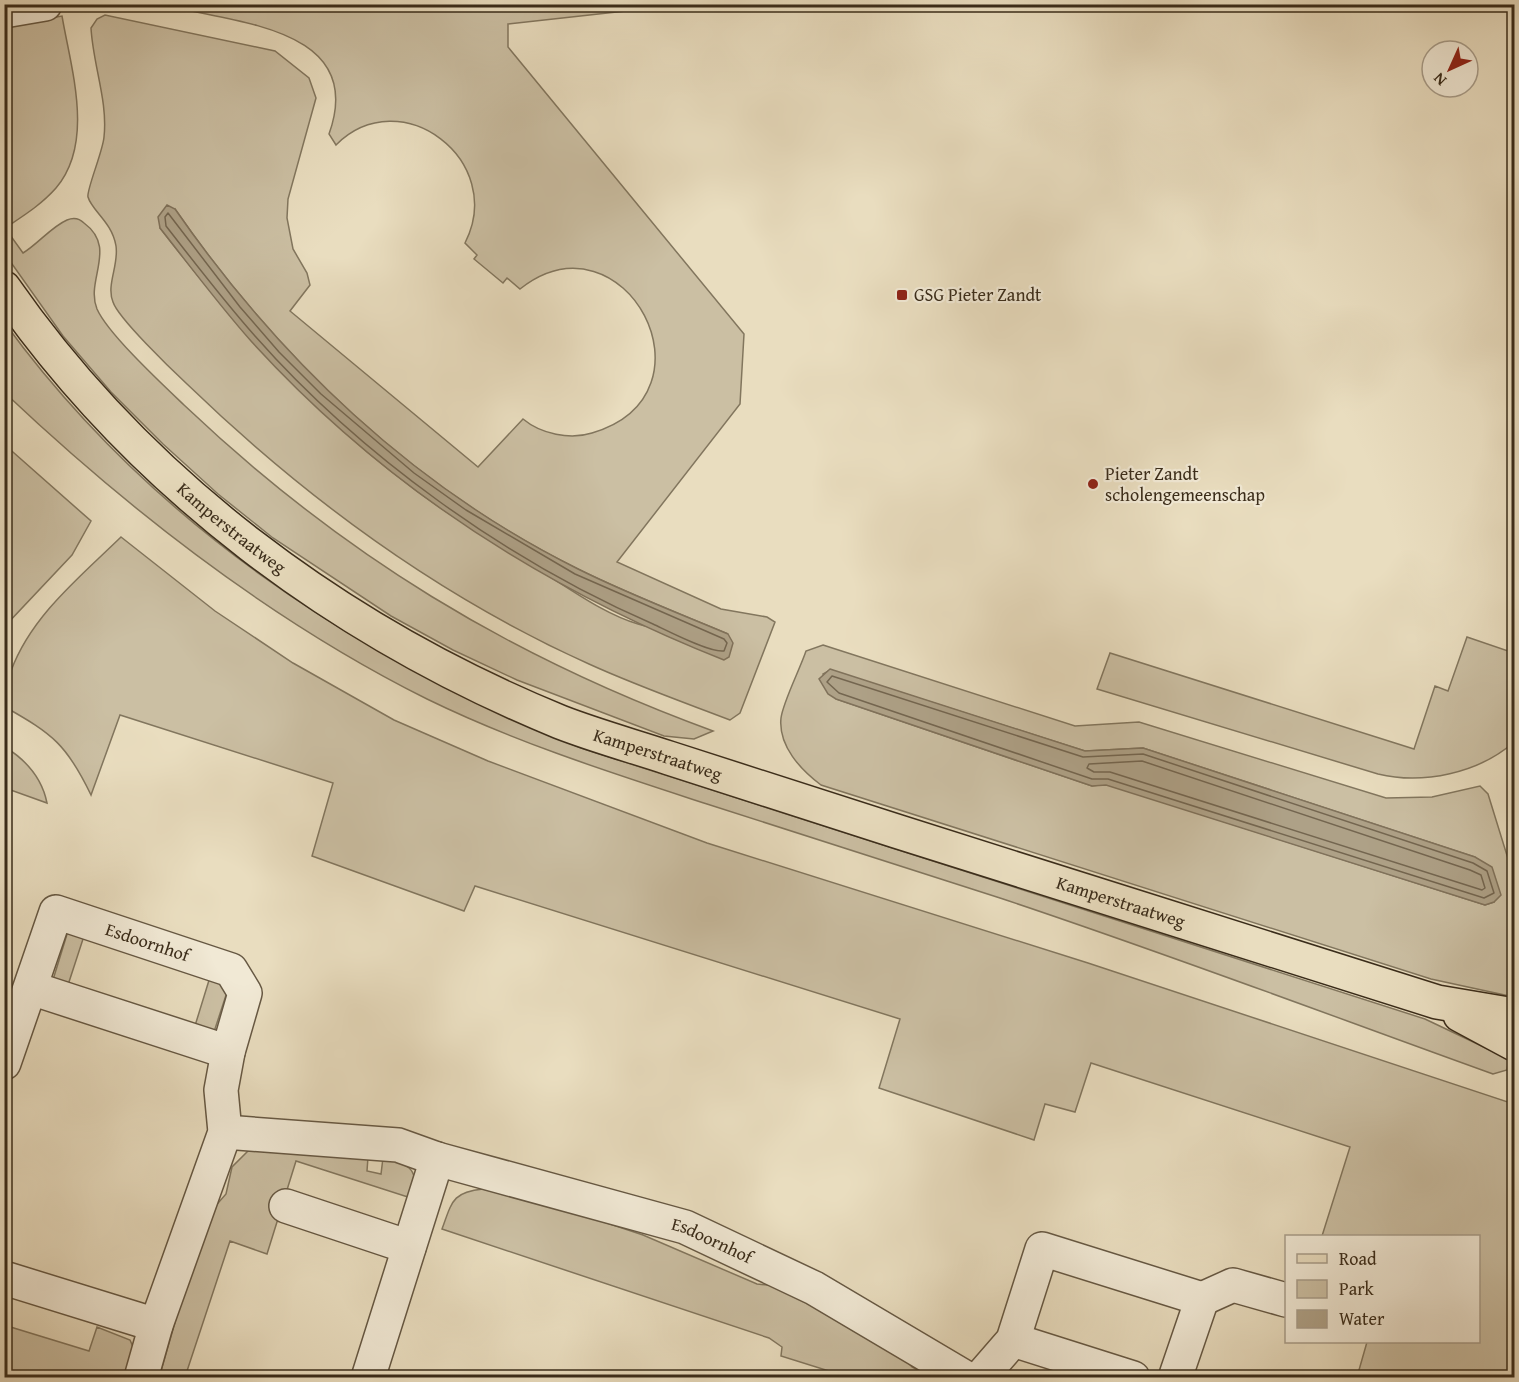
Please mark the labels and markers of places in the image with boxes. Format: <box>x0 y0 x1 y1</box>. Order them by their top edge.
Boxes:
place label: GSG Pieter Zandt <box>914 281 1042 308</box>
marker: GSG Pieter Zandt <box>895 288 909 302</box>
place label: Pieter Zandt scholengemeenschap <box>1105 460 1265 508</box>
marker: Pieter Zandt scholengemeenschap <box>1086 477 1100 491</box>

